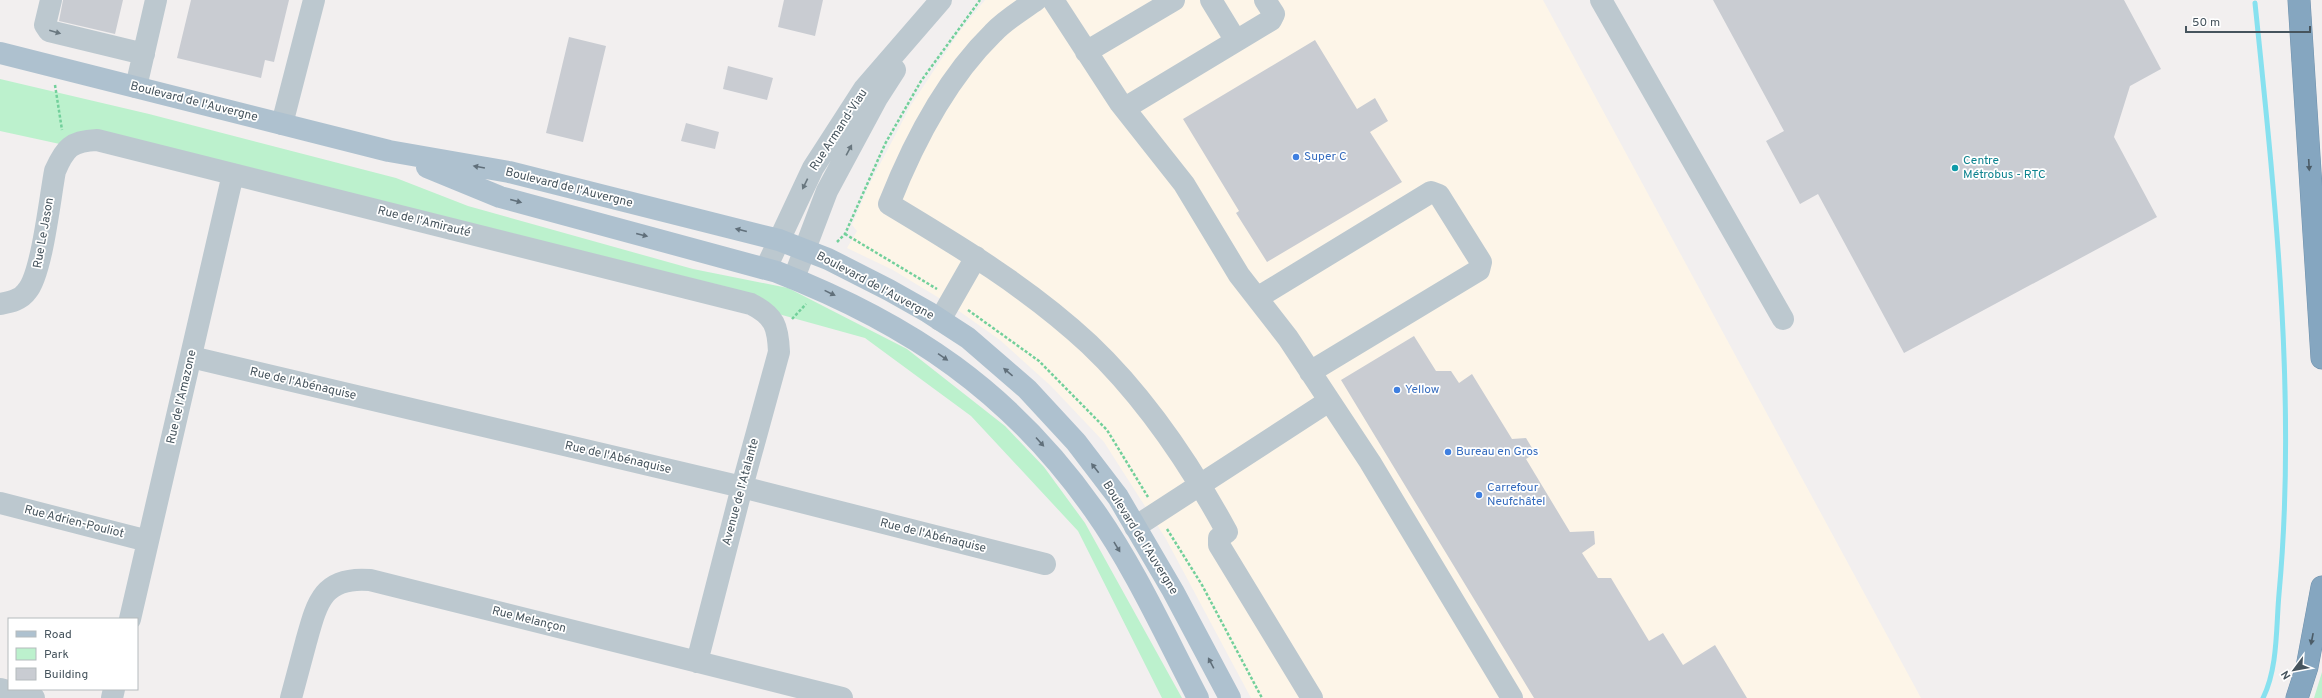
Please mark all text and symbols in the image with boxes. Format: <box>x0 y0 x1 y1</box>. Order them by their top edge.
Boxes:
scale bar <box>2186 8 2310 34</box>
text: 50 m <box>2192 15 2220 31</box>
one-way arrow <box>50 29 62 35</box>
street label: Boulevard de l'Auvergne <box>128 78 260 126</box>
street label: Rue Armand-Viau <box>807 86 871 174</box>
one-way arrow <box>846 144 852 156</box>
place label: Super C <box>1304 149 1347 165</box>
marker: Super C <box>1291 152 1301 162</box>
place label: Centre Métrobus - RTC <box>1963 153 2046 183</box>
one-way arrow <box>2306 159 2312 172</box>
marker: Centre Métrobus - RTC <box>1950 163 1960 173</box>
one-way arrow <box>473 164 485 170</box>
street label: Boulevard de l'Auvergne <box>503 164 635 212</box>
one-way arrow <box>802 179 808 190</box>
street label: Rue Le Jason <box>30 196 58 270</box>
one-way arrow <box>510 198 522 204</box>
street label: Rue de l'Amirauté <box>376 203 472 241</box>
one-way arrow <box>735 227 748 233</box>
one-way arrow <box>635 232 648 238</box>
street label: Boulevard de l'Auvergne <box>813 248 937 324</box>
one-way arrow <box>824 290 835 296</box>
street label: Rue de l'Amazone <box>163 348 201 446</box>
one-way arrow <box>938 353 948 361</box>
street label: Rue de l'Abénaquise <box>248 364 358 404</box>
one-way arrow <box>1002 368 1013 377</box>
place label: Yellow <box>1405 382 1440 398</box>
marker: Yellow <box>1392 385 1402 395</box>
street label: Avenue de l'Atalante <box>719 437 763 547</box>
one-way arrow <box>1036 437 1045 448</box>
street label: Rue de l'Abénaquise <box>563 438 673 478</box>
place label: Bureau en Gros <box>1456 444 1538 460</box>
marker: Bureau en Gros <box>1443 447 1453 457</box>
one-way arrow <box>1091 462 1100 473</box>
street label: Boulevard de l'Auvergne <box>1098 478 1182 598</box>
place label: Carrefour Neufchâtel <box>1487 480 1546 510</box>
marker: Carrefour Neufchâtel <box>1474 490 1484 500</box>
street label: Rue Adrien-Pouliot <box>23 502 125 542</box>
street label: Rue de l'Abénaquise <box>878 515 988 557</box>
one-way arrow <box>1113 541 1120 553</box>
street label: Rue Melançon <box>490 603 568 637</box>
legend <box>8 618 138 690</box>
text: Road <box>44 627 72 643</box>
one-way arrow <box>2309 633 2315 645</box>
text: Park <box>44 647 69 663</box>
north arrow <box>2274 650 2314 690</box>
one-way arrow <box>1208 658 1215 669</box>
text: Building <box>44 667 88 683</box>
text: N <box>2278 668 2294 682</box>

